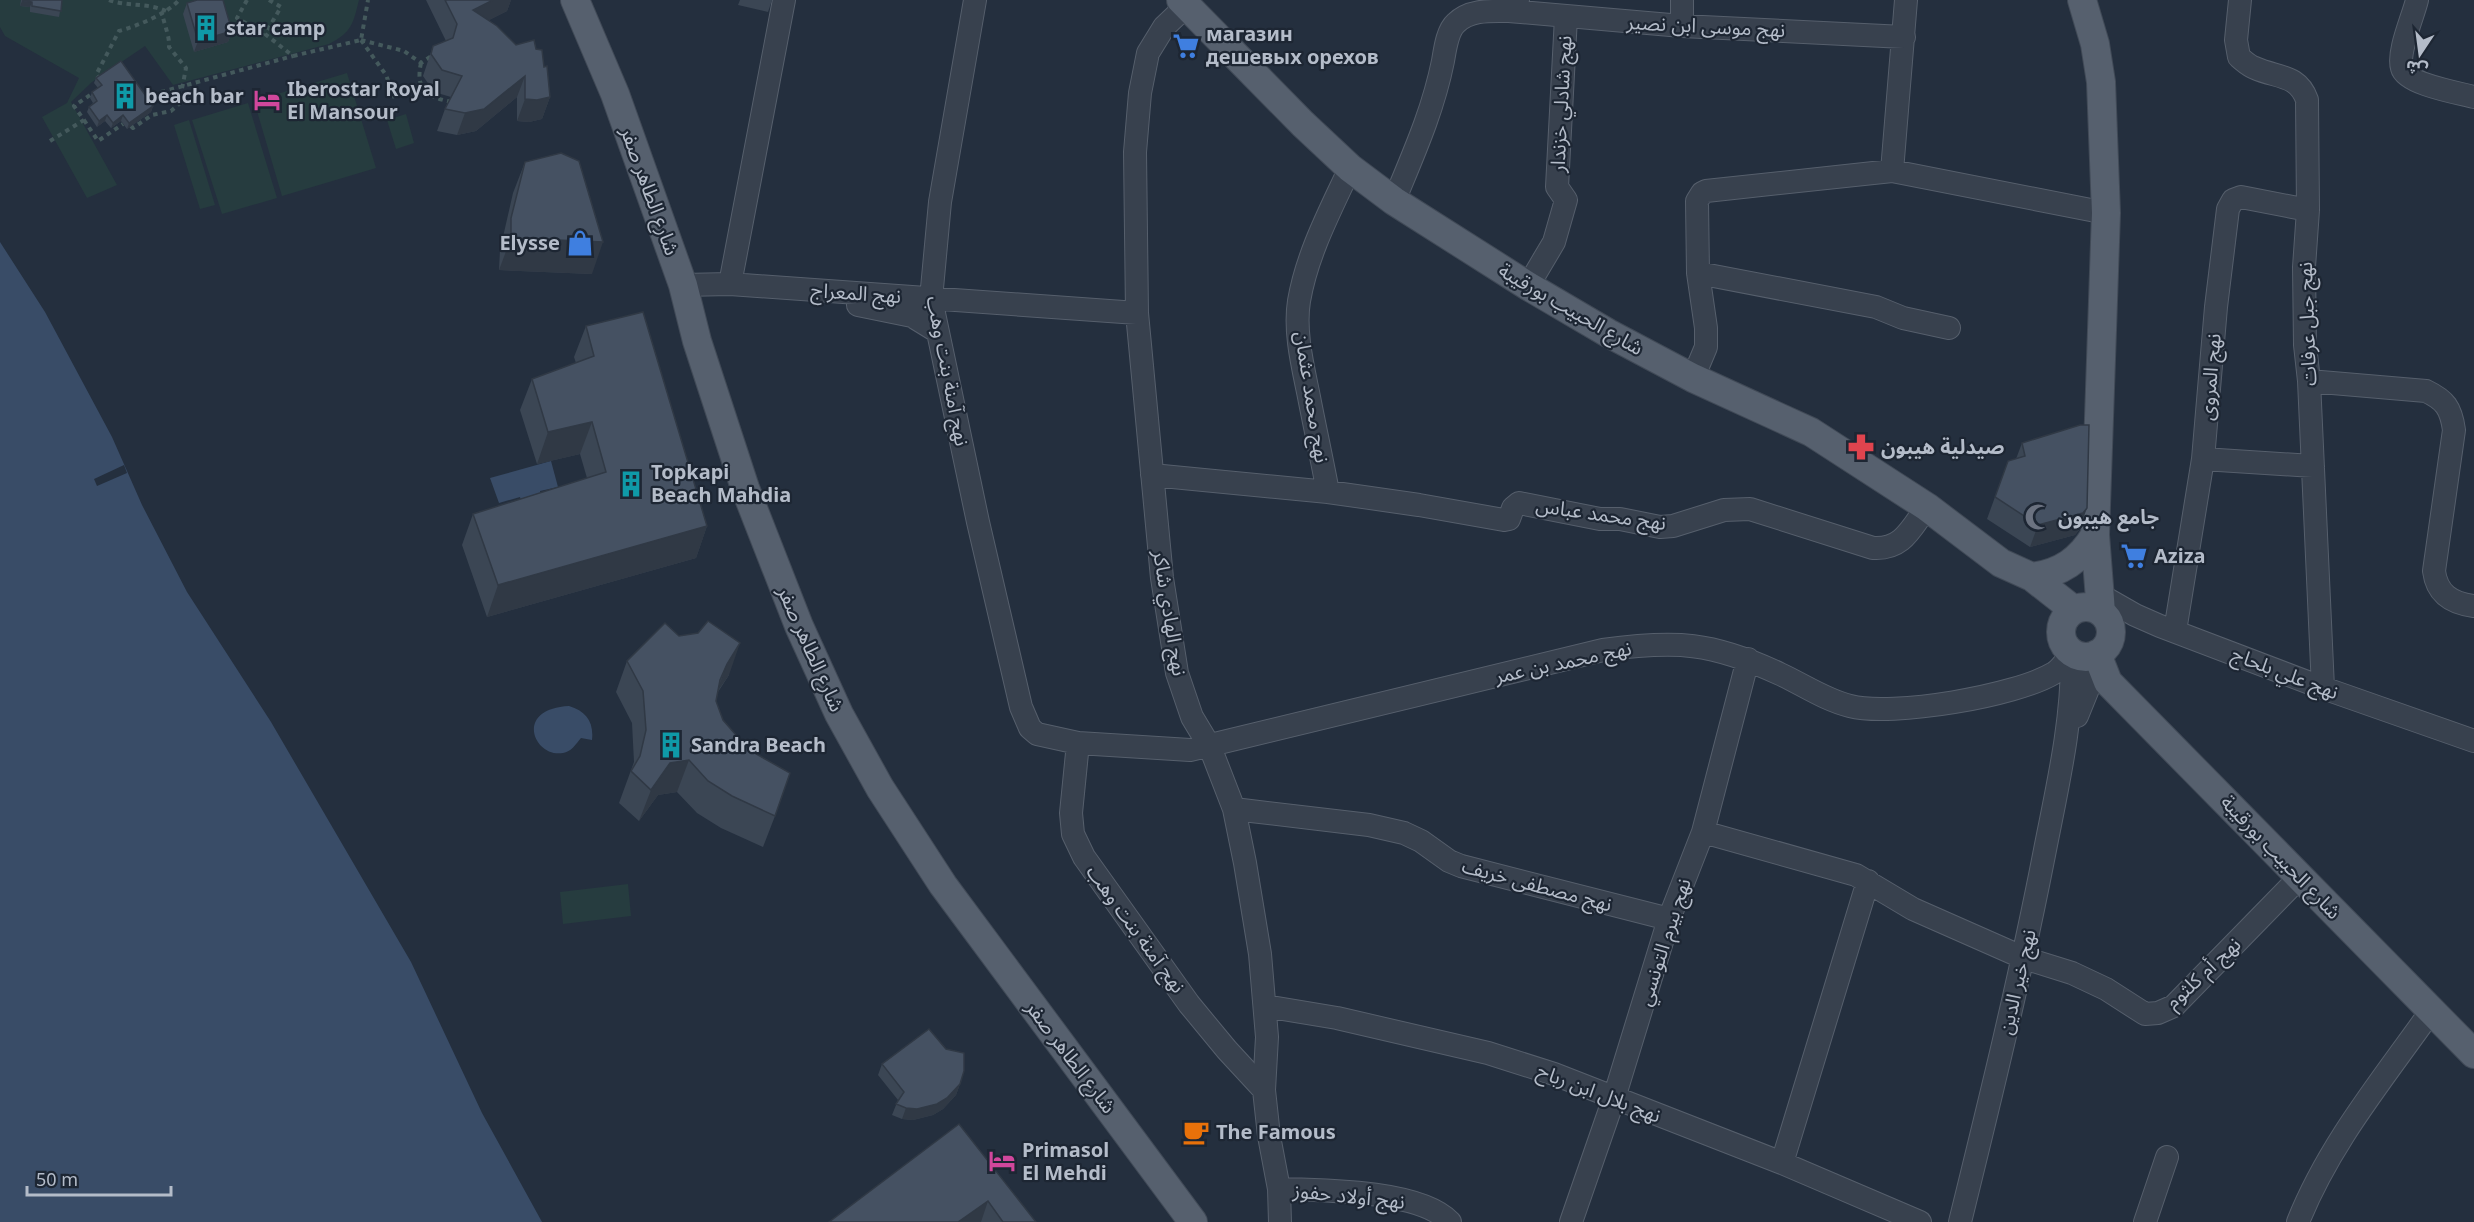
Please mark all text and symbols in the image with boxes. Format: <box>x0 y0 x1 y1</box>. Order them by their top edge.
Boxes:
street label: نهج موسى ابن نصير <box>1625 8 1786 45</box>
building icon: star camp <box>191 13 221 43</box>
place label: star camp <box>226 14 325 41</box>
place label: магазин дешевых орехов <box>1206 20 1379 70</box>
north arrow <box>2390 24 2450 84</box>
supermarket icon: магазин дешевых орехов <box>1171 31 1201 61</box>
street label: نهج شادلي خزندار <box>1543 35 1580 174</box>
text: ش <box>2403 55 2430 82</box>
place label: Iberostar Royal El Mansour <box>287 75 440 125</box>
building icon: beach bar <box>110 81 140 111</box>
place label: beach bar <box>145 82 244 109</box>
hotel icon: Iberostar Royal El Mansour <box>252 85 282 115</box>
street label: شارع الطاهر صفر <box>613 122 686 259</box>
shop icon: Elysse <box>565 228 595 258</box>
place label: Elysse <box>499 229 560 256</box>
street label: شارع الحبيب بورقيبة <box>1493 256 1648 363</box>
street label: نهج جبل عرفات <box>2291 261 2324 387</box>
street label: نهج المعراج <box>810 276 902 311</box>
street label: نهج آمنة بنت وهب <box>919 294 976 449</box>
street label: نهج محمد عثمان <box>1287 329 1336 465</box>
street label: نهج المروى <box>2192 332 2229 422</box>
pharmacy icon: صيدلية هيبون <box>1846 432 1876 462</box>
place label: صيدلية هيبون <box>1881 433 2005 460</box>
place label: Topkapi Beach Mahdia <box>651 458 791 508</box>
building icon: Topkapi Beach Mahdia <box>616 469 646 499</box>
street label: نهج محمد عباس <box>1534 491 1668 538</box>
mosque icon: جامع هيبون <box>2023 502 2053 532</box>
place label: جامع هيبون <box>2058 503 2160 532</box>
supermarket icon: Aziza <box>2119 541 2149 571</box>
place label: Aziza <box>2154 542 2206 569</box>
street label: نهج الهادي شاكر <box>1144 547 1194 678</box>
street label: شارع الطاهر صفر <box>770 581 851 717</box>
street label: نهج محمد بن عمر <box>1491 634 1634 691</box>
street label: نهج علي بلحاج <box>2227 640 2342 708</box>
building icon: Sandra Beach <box>656 730 686 760</box>
place label: Sandra Beach <box>691 731 826 758</box>
street label: شارع الحبيب بورقيبة <box>2214 789 2348 926</box>
street label: نهج مصطفى خريف <box>1459 852 1615 919</box>
street label: نهج آمنة بنت وهب <box>1079 859 1192 999</box>
street label: نهج بيرم التونسي <box>1630 875 1699 1010</box>
street label: نهج خير الدين <box>1991 927 2044 1038</box>
street label: نهج أم كلثوم <box>2159 931 2248 1016</box>
street label: شارع الطاهر صفر <box>1018 994 1123 1120</box>
street label: نهج بلال ابن رباح <box>1533 1056 1665 1130</box>
cafe icon: The Famous <box>1181 1117 1211 1147</box>
place label: The Famous <box>1216 1118 1336 1145</box>
place label: Primasol El Mehdi <box>1022 1136 1109 1186</box>
hotel icon: Primasol El Mehdi <box>987 1146 1017 1176</box>
scale bar <box>27 1159 171 1197</box>
text: 50 m <box>36 1167 78 1191</box>
street label: نهج أولاد حفوز <box>1291 1176 1406 1217</box>

